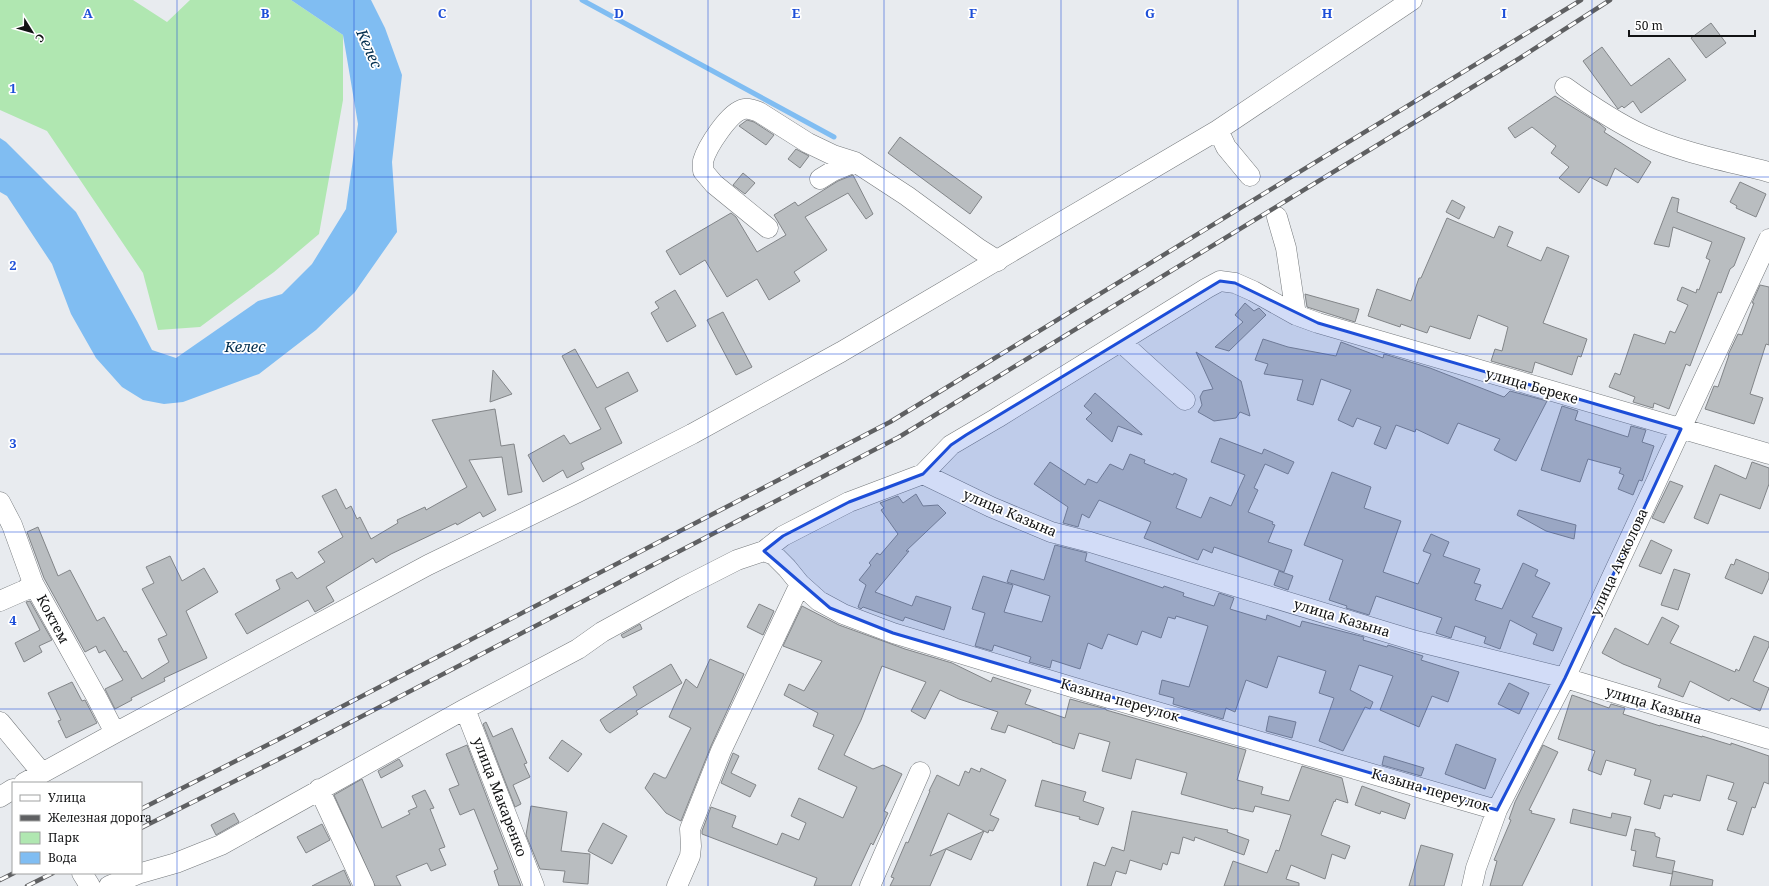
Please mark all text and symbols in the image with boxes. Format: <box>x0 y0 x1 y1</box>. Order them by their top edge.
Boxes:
text: A <box>83 4 93 22</box>
text: B <box>261 4 270 22</box>
text: C <box>438 4 447 22</box>
text: D <box>614 4 624 22</box>
text: E <box>792 4 801 22</box>
text: F <box>969 4 977 22</box>
text: G <box>1145 4 1155 22</box>
text: H <box>1322 4 1333 22</box>
text: I <box>1501 4 1507 22</box>
north arrow <box>12 12 52 52</box>
scale bar <box>1629 12 1755 38</box>
text: 50 m <box>1635 17 1663 34</box>
water label: Келес <box>352 25 388 72</box>
text: С <box>32 31 49 46</box>
text: 1 <box>9 79 17 97</box>
text: 2 <box>9 256 17 274</box>
water label: Келес <box>223 336 266 356</box>
street label: улица Береке <box>1484 363 1581 408</box>
text: 3 <box>9 434 17 452</box>
street label: улица Казына <box>960 484 1060 541</box>
street label: улица Акжолова <box>1585 505 1652 619</box>
street label: Коктем <box>33 591 74 646</box>
street label: улица Казына <box>1291 594 1393 641</box>
text: 4 <box>9 611 17 629</box>
street label: Казына переулок <box>1058 673 1183 726</box>
street label: улица Казына <box>1603 681 1705 728</box>
street label: улица Макаренко <box>469 734 532 859</box>
street label: Казына переулок <box>1369 763 1494 816</box>
legend <box>12 782 142 874</box>
text: Улица <box>48 789 86 806</box>
text: Железная дорога <box>47 809 152 826</box>
text: Парк <box>48 829 80 846</box>
text: Вода <box>48 849 77 866</box>

